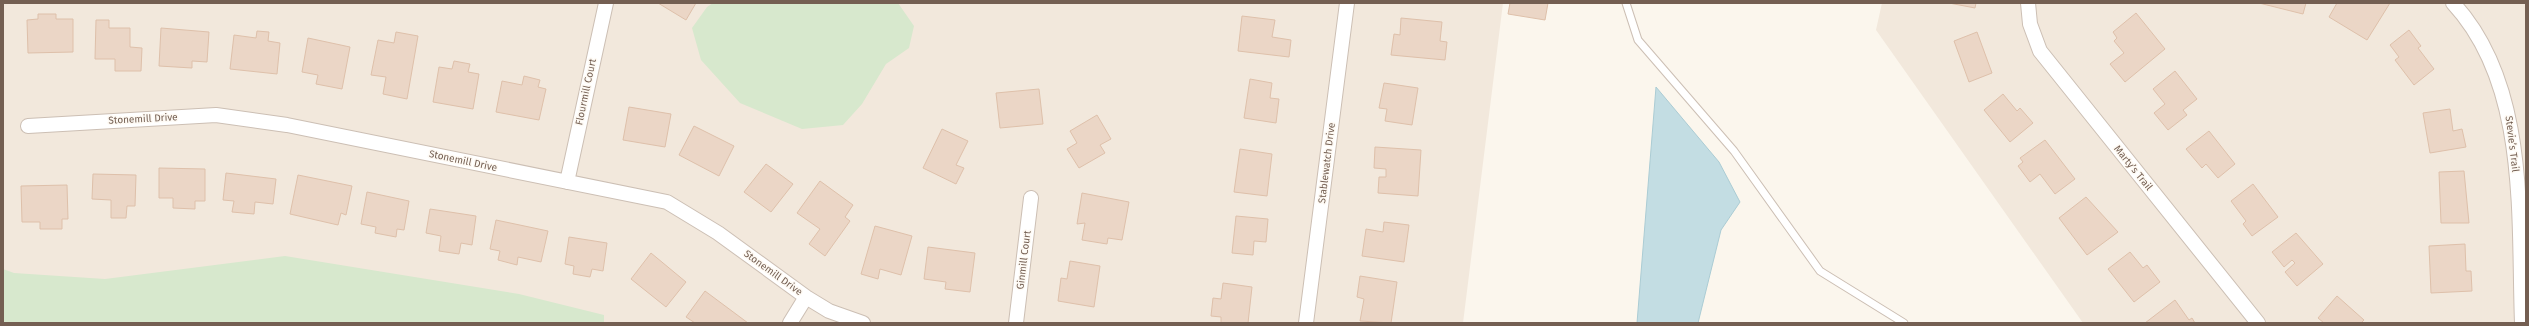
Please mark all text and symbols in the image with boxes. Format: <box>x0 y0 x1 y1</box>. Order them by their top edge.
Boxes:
street label: Flourmill Court <box>573 57 599 126</box>
street label: Stonemill Drive <box>108 111 178 127</box>
street label: Stevie’s Trail <box>2503 115 2521 173</box>
street label: Stablewatch Drive <box>1316 122 1338 204</box>
street label: Marty’s Trail <box>2111 143 2155 193</box>
street label: Stonemill Drive <box>428 148 498 174</box>
street label: Ginmill Court <box>1014 229 1034 290</box>
street label: Stonemill Drive <box>741 248 805 298</box>

